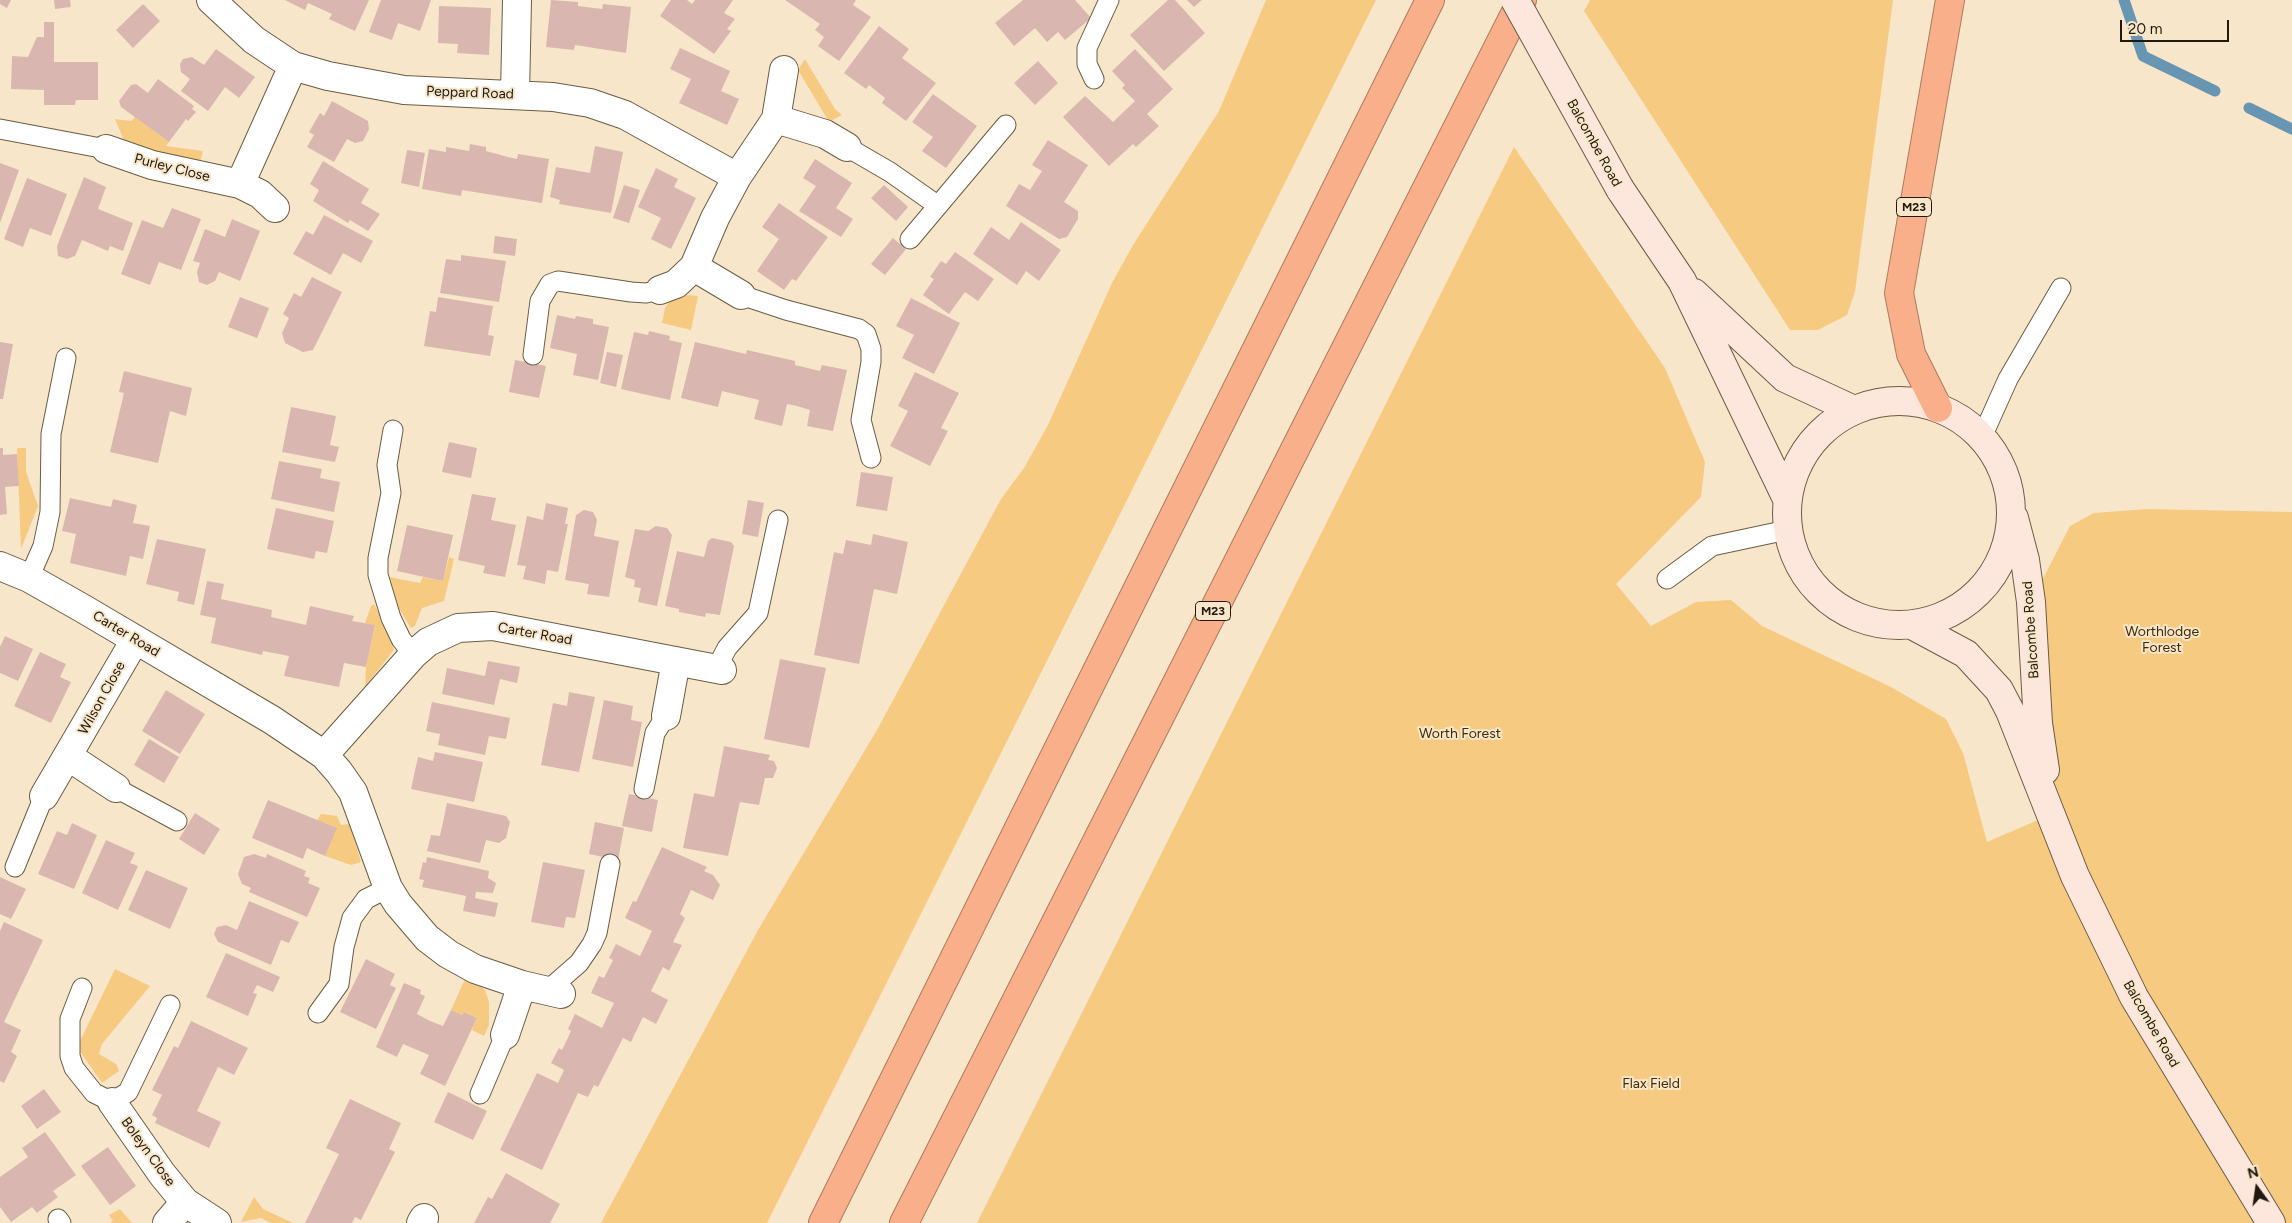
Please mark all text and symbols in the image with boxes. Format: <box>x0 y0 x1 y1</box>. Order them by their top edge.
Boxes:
scale bar <box>2122 10 2231 42</box>
text: 20 m <box>2128 20 2162 38</box>
street label: Peppard Road <box>426 83 514 103</box>
street label: Balcombe Road <box>1563 96 1625 190</box>
street label: Purley Close <box>132 150 212 186</box>
road number: M23 <box>1896 198 1932 216</box>
street label: Balcombe Road <box>2019 581 2043 679</box>
road number: M23 <box>1196 602 1230 620</box>
street label: Carter Road <box>89 607 163 661</box>
street label: Carter Road <box>496 619 574 649</box>
park label: Worthlodge Forest <box>2125 624 2199 656</box>
street label: Wilson Close <box>75 658 129 738</box>
park label: Worth Forest <box>1419 726 1501 742</box>
street label: Balcombe Road <box>2119 977 2183 1071</box>
park label: Flax Field <box>1622 1076 1680 1092</box>
street label: Boleyn Close <box>117 1114 179 1190</box>
north arrow <box>2232 1163 2282 1213</box>
text: N <box>2246 1163 2261 1183</box>

